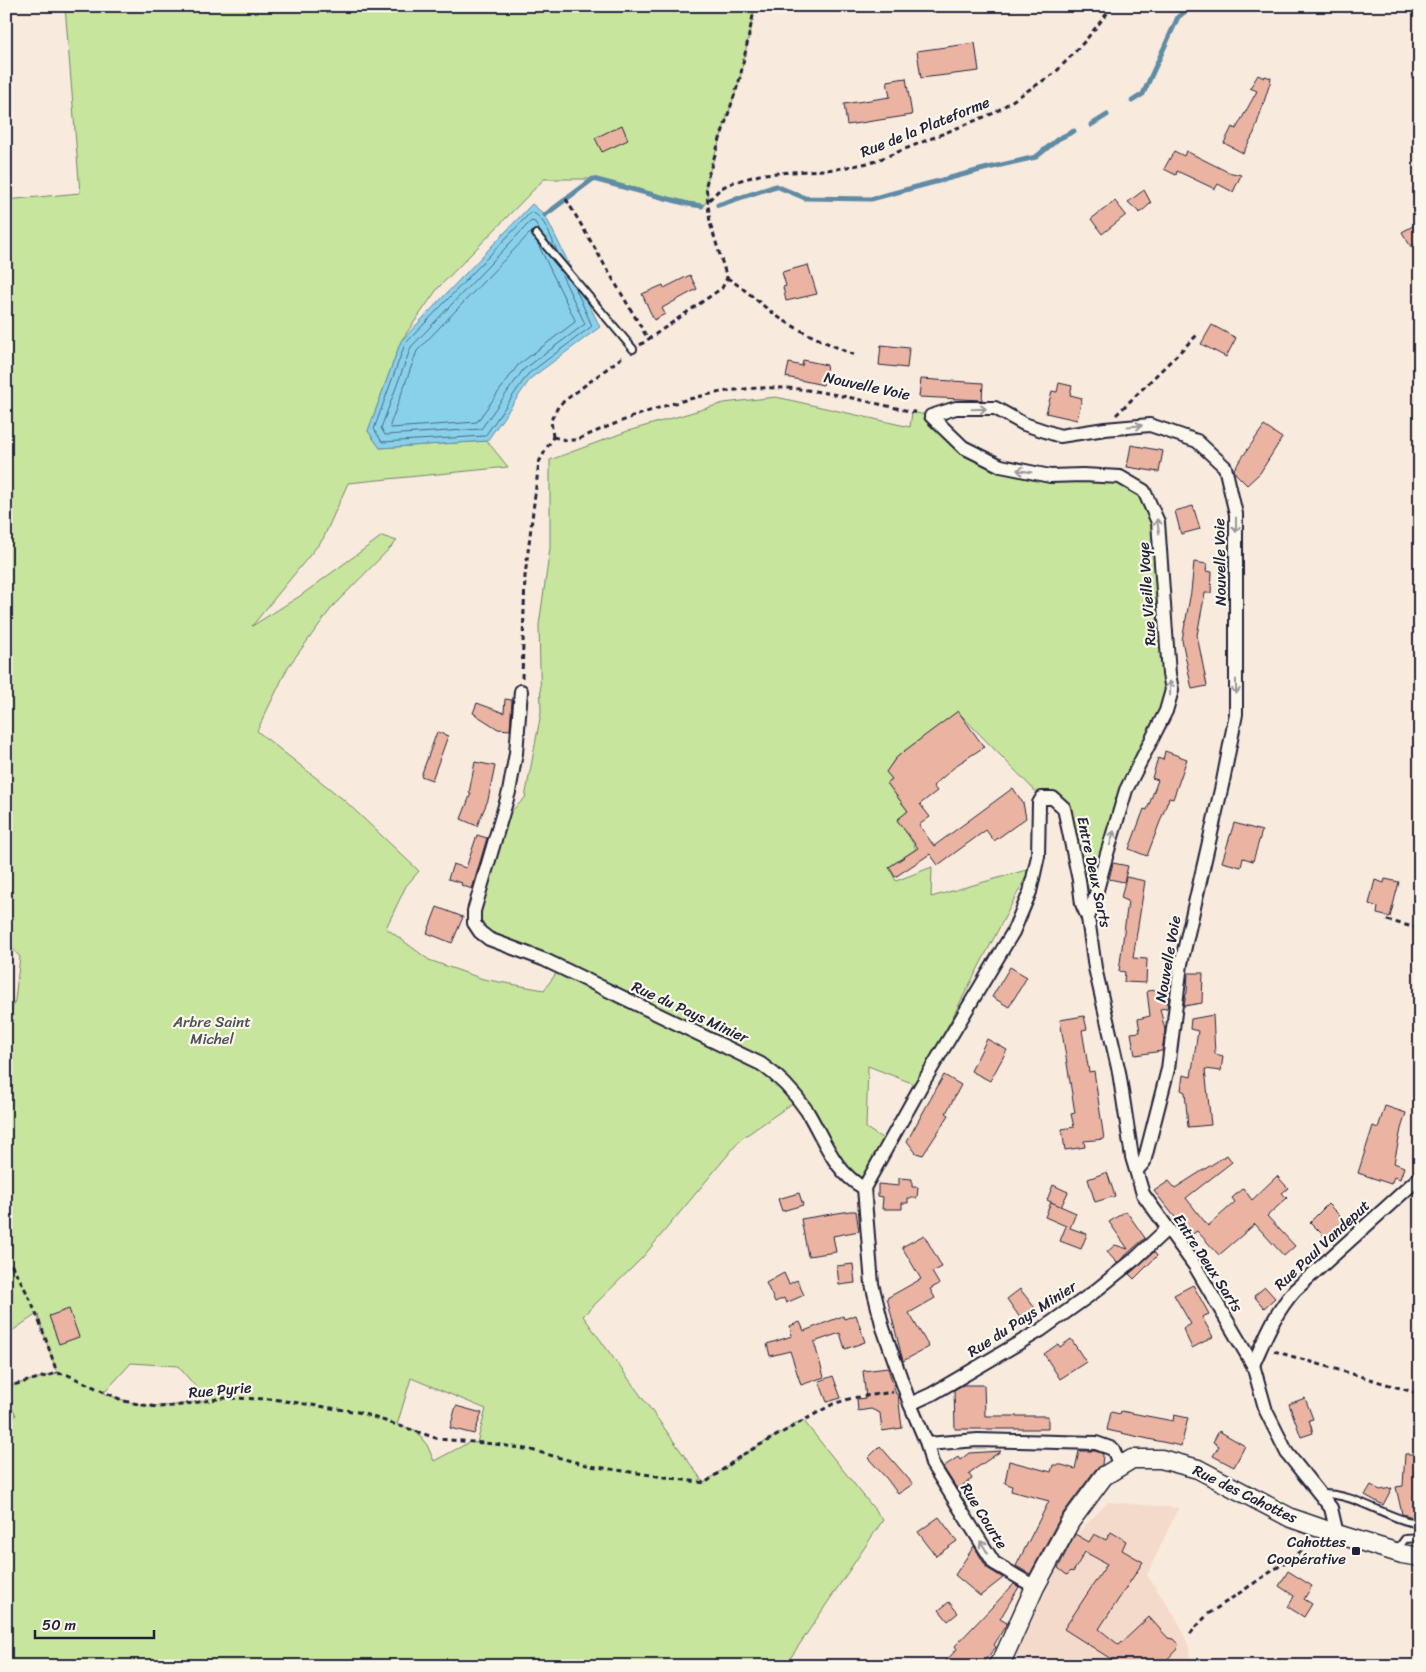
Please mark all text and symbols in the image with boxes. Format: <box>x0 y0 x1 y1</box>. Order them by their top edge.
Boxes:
street label: Rue de la Plateforme <box>856 89 994 165</box>
street label: Nouvelle Voie <box>821 364 913 408</box>
one-way arrow <box>971 404 987 413</box>
one-way arrow <box>1126 422 1142 431</box>
one-way arrow <box>1016 466 1032 476</box>
one-way arrow <box>1231 516 1241 533</box>
street label: Nouvelle Voie <box>1206 518 1234 606</box>
one-way arrow <box>1152 519 1162 535</box>
street label: Rue Vieille Voye <box>1130 541 1164 647</box>
one-way arrow <box>1231 679 1241 695</box>
one-way arrow <box>1165 680 1175 696</box>
street label: Entre Deux Sarts <box>1070 814 1118 930</box>
one-way arrow <box>1107 830 1117 846</box>
street label: Nouvelle Voie <box>1148 913 1188 1004</box>
street label: Rue du Pays Minier <box>627 974 753 1051</box>
park label: Arbre Saint Michel <box>172 1009 251 1052</box>
street label: Rue Paul Vandeput <box>1268 1193 1376 1297</box>
street label: Entre Deux Sarts <box>1166 1209 1250 1318</box>
street label: Rue du Pays Minier <box>962 1273 1083 1364</box>
street label: Rue Pyrie <box>187 1374 253 1406</box>
street label: Rue des Cahottes <box>1188 1457 1302 1531</box>
street label: Rue Courte <box>953 1478 1015 1555</box>
place label: Cahottes Coopérative <box>1267 1529 1346 1572</box>
one-way arrow <box>979 1541 989 1555</box>
marker: Cahottes Coopérative <box>1350 1545 1362 1557</box>
scale bar <box>35 1607 154 1639</box>
text: 50 m <box>42 1612 77 1638</box>

